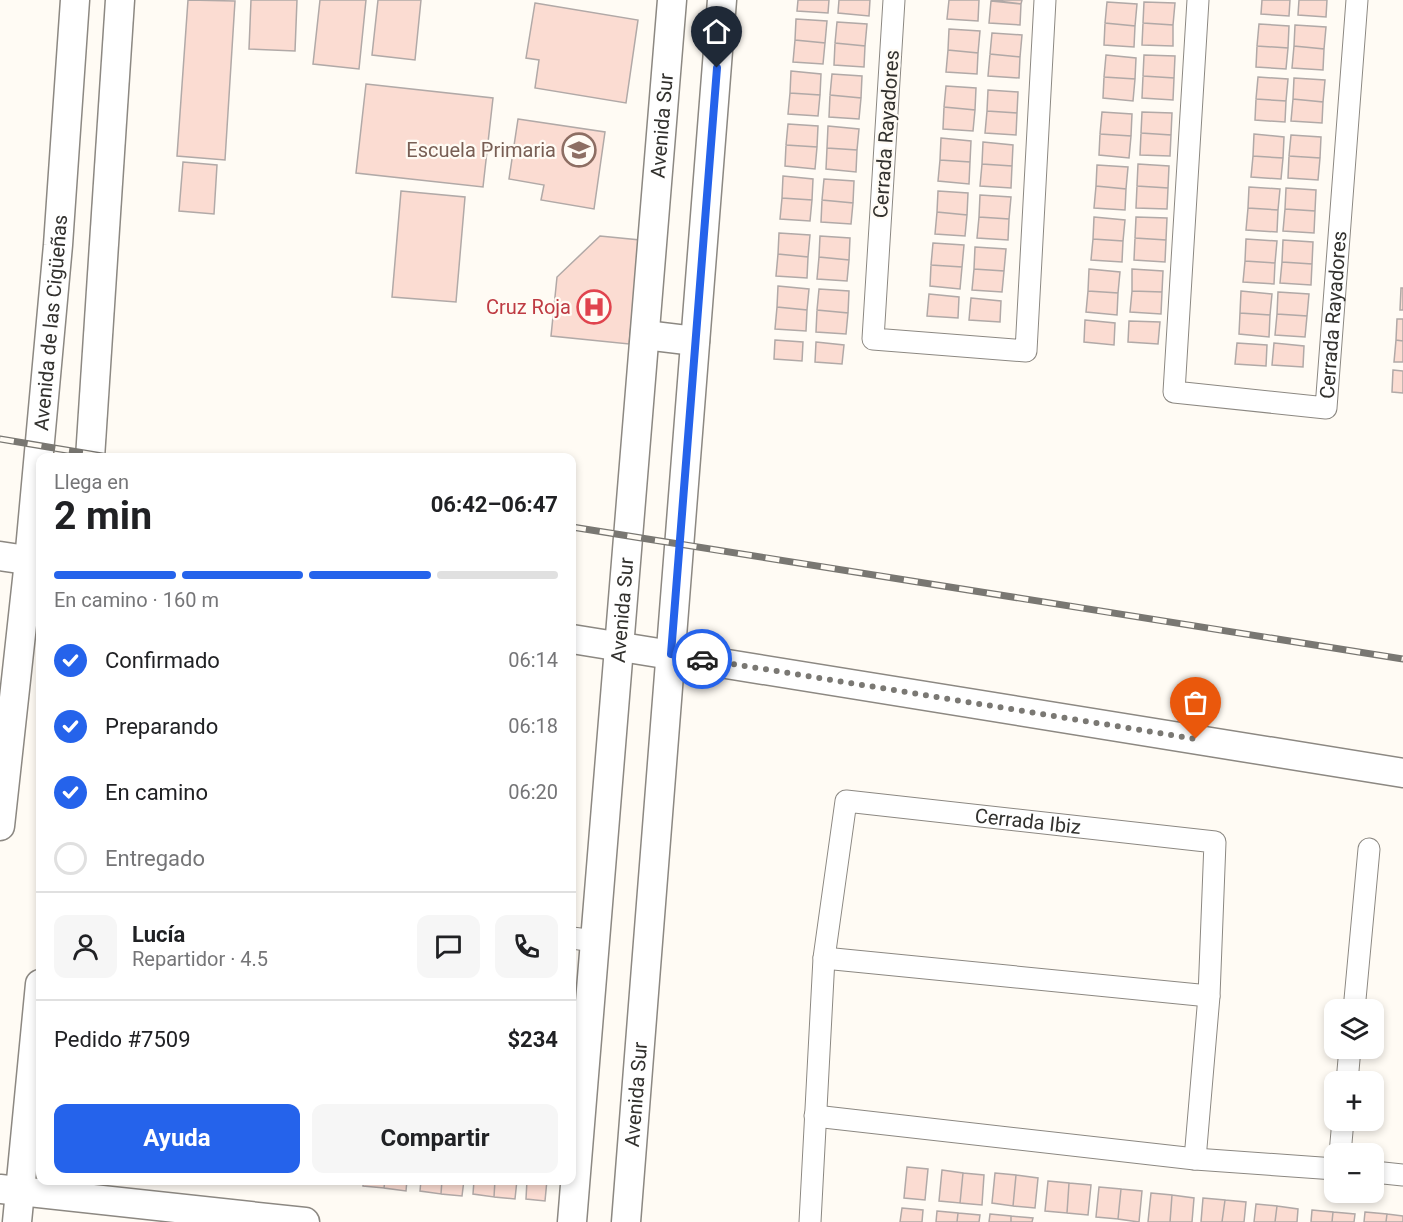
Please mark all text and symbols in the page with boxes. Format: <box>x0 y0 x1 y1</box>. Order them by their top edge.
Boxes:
pin <box>691 6 742 68</box>
icon: home <box>700 15 733 48</box>
street label: Cerrada Rayadores <box>868 49 904 219</box>
street label: Avenida Sur <box>645 72 678 179</box>
school or university icon: Escuela Primaria <box>561 132 597 168</box>
place label: Escuela Primaria <box>406 138 556 162</box>
street label: Avenida de las Cigüeñas <box>29 214 72 432</box>
street label: Cerrada Rayadores <box>1315 230 1351 400</box>
hospital icon: Cruz Roja <box>576 289 612 325</box>
place label: Cruz Roja <box>486 295 571 319</box>
text: Llega en <box>54 470 129 494</box>
text: 06:42–06:47 <box>431 492 558 517</box>
text: 2 min <box>54 493 152 539</box>
street label: Avenida Sur <box>606 556 638 664</box>
text: En camino · 160 m <box>54 588 219 612</box>
courier <box>672 629 732 689</box>
icon: car <box>686 643 719 676</box>
icon: check <box>54 644 87 677</box>
text: Confirmado <box>105 648 220 673</box>
text: 06:14 <box>508 648 558 672</box>
pin <box>1170 677 1221 739</box>
icon: bag <box>1179 686 1212 719</box>
icon: check <box>54 710 87 743</box>
text: Preparando <box>105 714 218 739</box>
text: 06:18 <box>508 714 558 738</box>
icon: check <box>54 776 87 809</box>
text: En camino <box>105 780 208 805</box>
text: 06:20 <box>508 780 558 804</box>
street label: Cerrada Ibiz <box>974 803 1082 839</box>
text: Entregado <box>105 846 205 871</box>
button: person <box>54 915 117 978</box>
button: chat <box>417 915 480 978</box>
button: phone <box>495 915 558 978</box>
text: Lucía <box>132 922 185 947</box>
text: Repartidor · 4.5 <box>132 947 268 971</box>
map controls <box>1324 999 1384 1203</box>
button: layers <box>1324 999 1384 1059</box>
text: Pedido #7509 <box>54 1027 191 1052</box>
text: $234 <box>508 1027 558 1052</box>
street label: Avenida Sur <box>620 1041 652 1148</box>
button: + <box>1324 1071 1384 1131</box>
button: Ayuda <box>54 1104 300 1173</box>
button: Compartir <box>312 1104 558 1173</box>
button: − <box>1324 1143 1384 1203</box>

